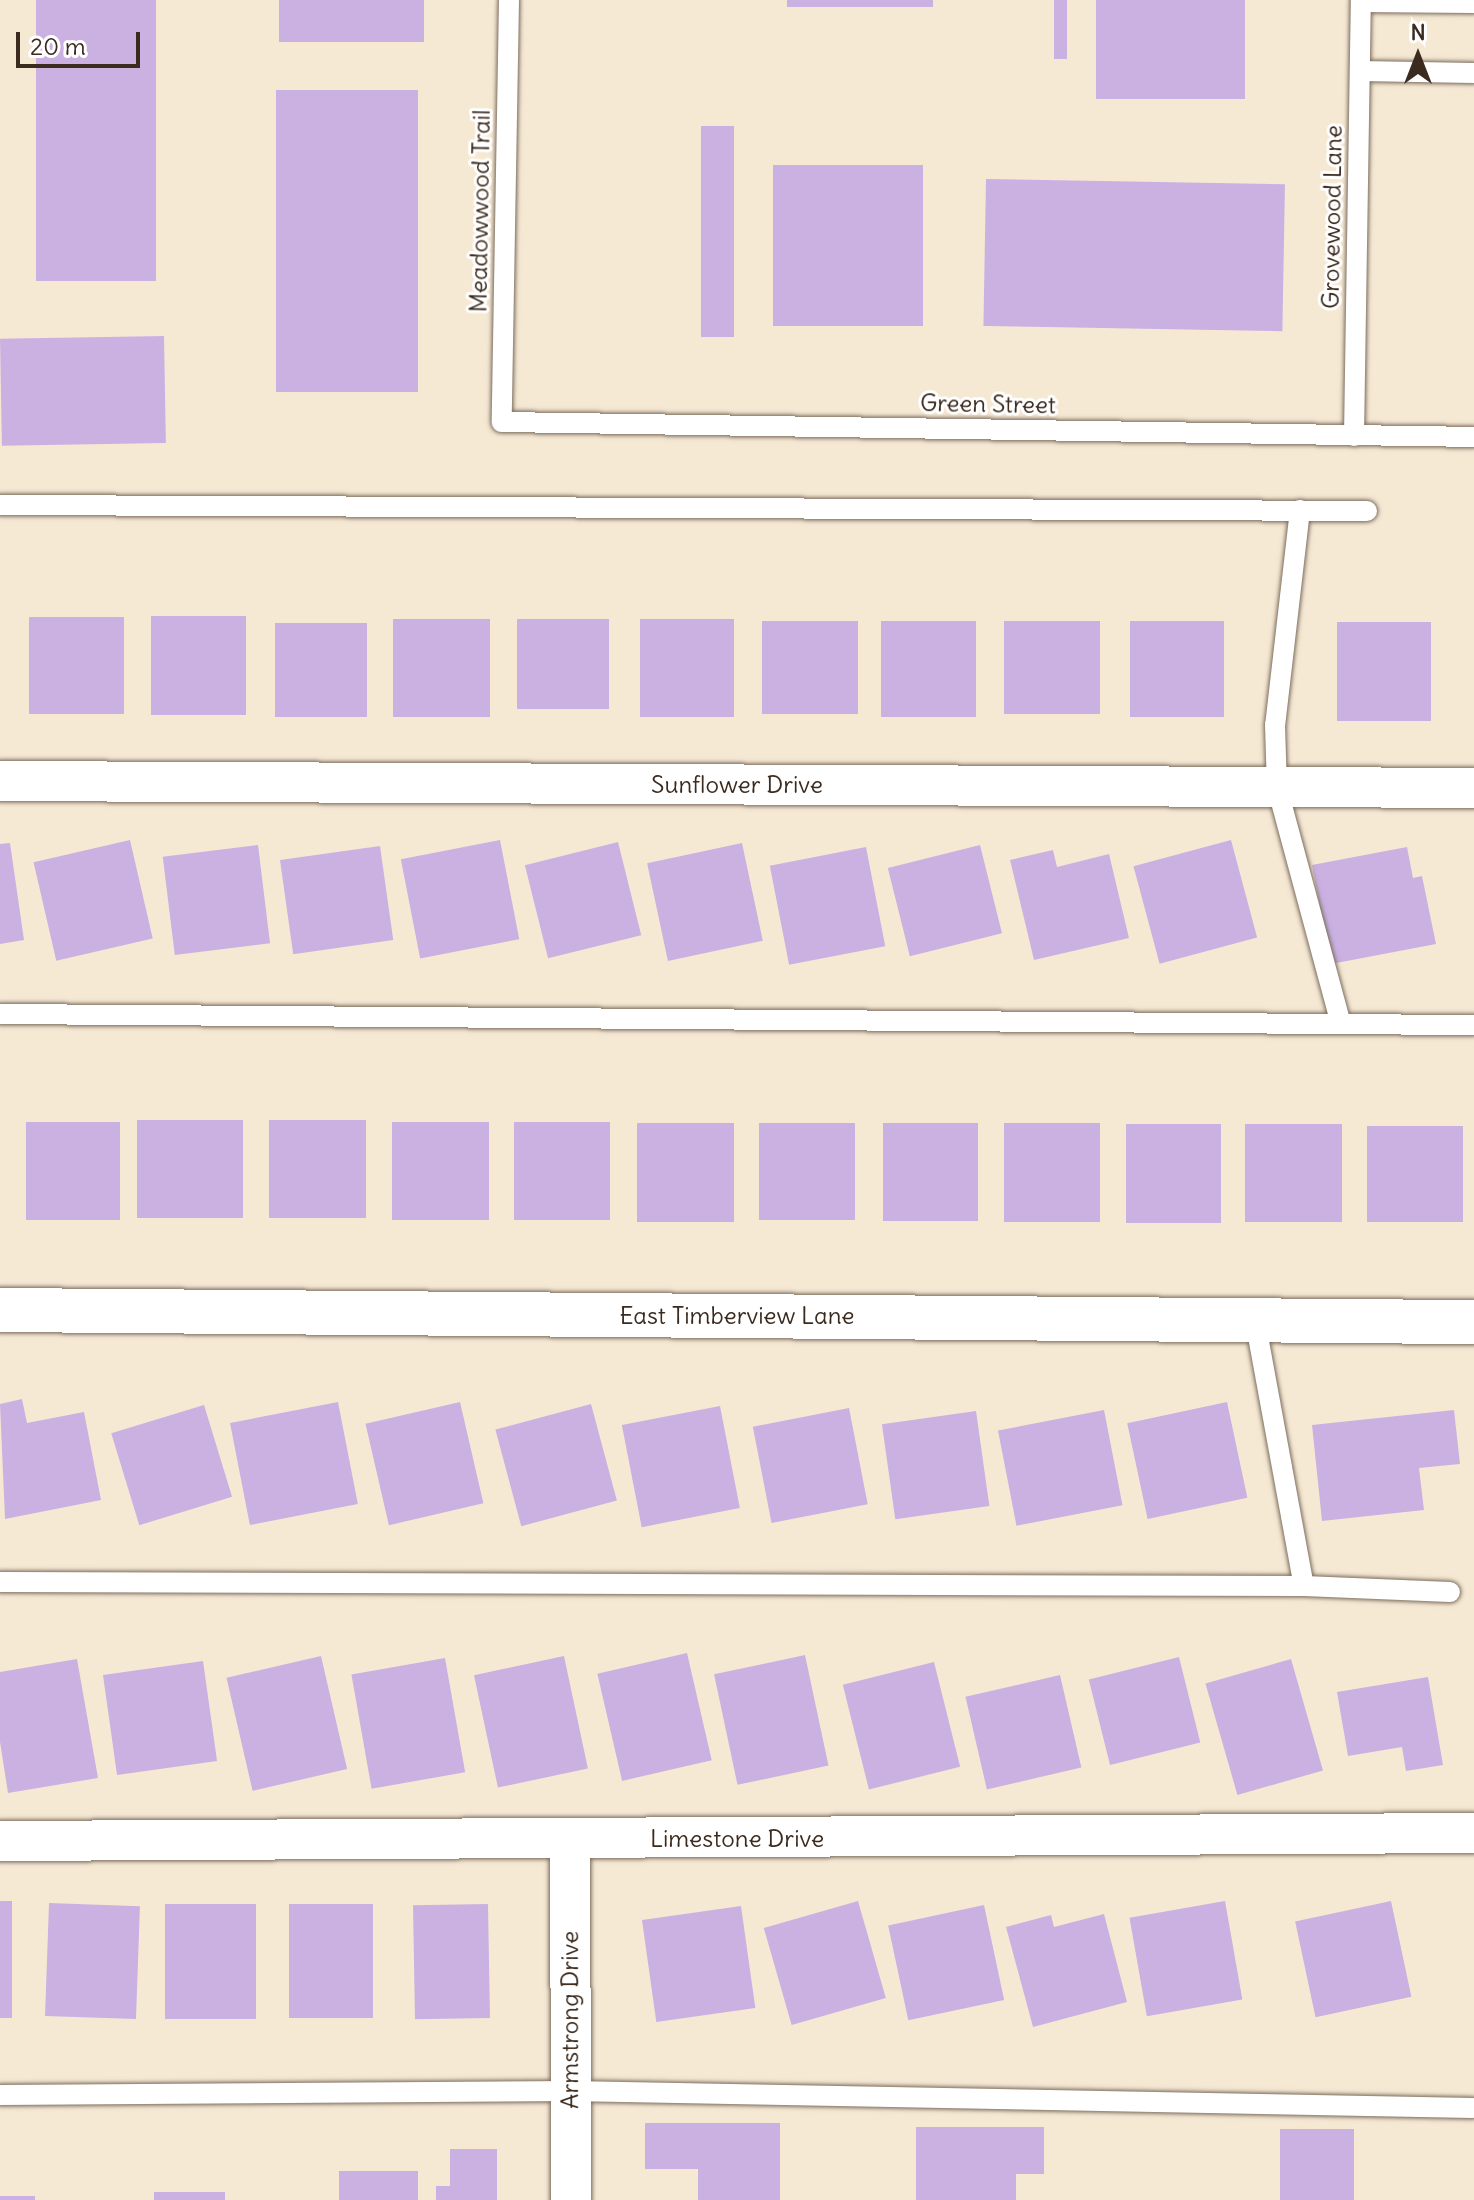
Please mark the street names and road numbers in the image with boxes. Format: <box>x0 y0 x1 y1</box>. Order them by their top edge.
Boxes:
street label: Meadowwood Trail <box>464 109 496 313</box>
street label: Grovewood Lane <box>1316 125 1348 309</box>
street label: Green Street <box>920 388 1056 420</box>
street label: Sunflower Drive <box>651 771 823 799</box>
street label: East Timberview Lane <box>619 1302 855 1330</box>
street label: Limestone Drive <box>650 1825 824 1853</box>
street label: Armstrong Drive <box>556 1931 584 2109</box>

